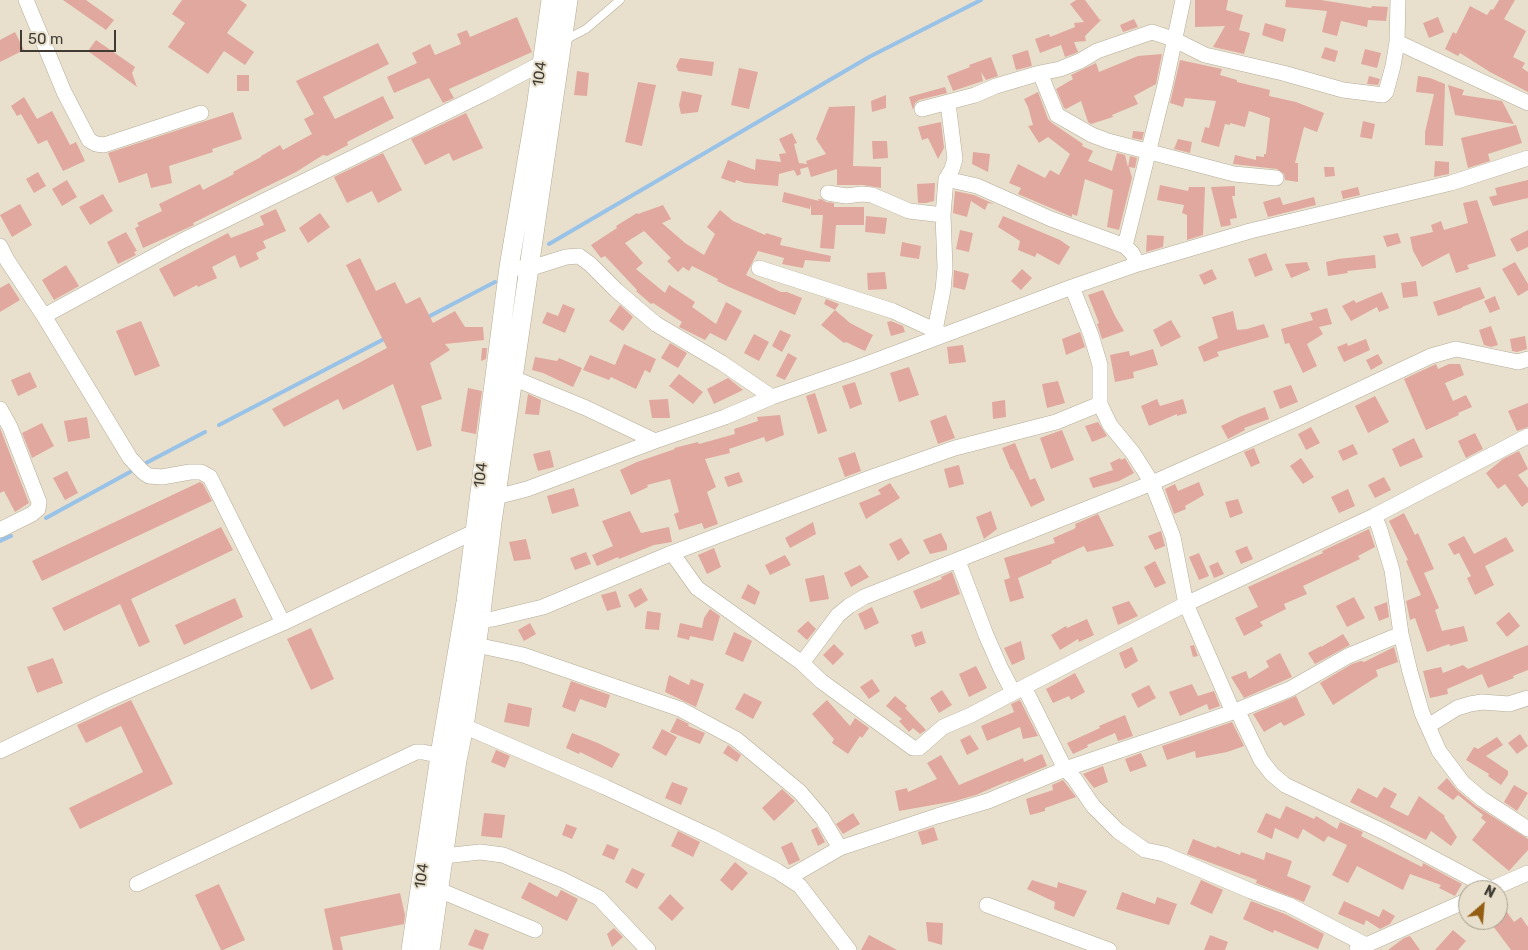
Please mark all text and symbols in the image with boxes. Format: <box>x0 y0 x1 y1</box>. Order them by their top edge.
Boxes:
scale bar <box>22 20 119 52</box>
text: 50 m <box>28 30 63 48</box>
street label: 104 <box>529 60 551 88</box>
street label: 104 <box>471 461 491 489</box>
street label: 104 <box>411 862 433 890</box>
north arrow <box>1458 880 1508 930</box>
text: N <box>1481 882 1498 902</box>

